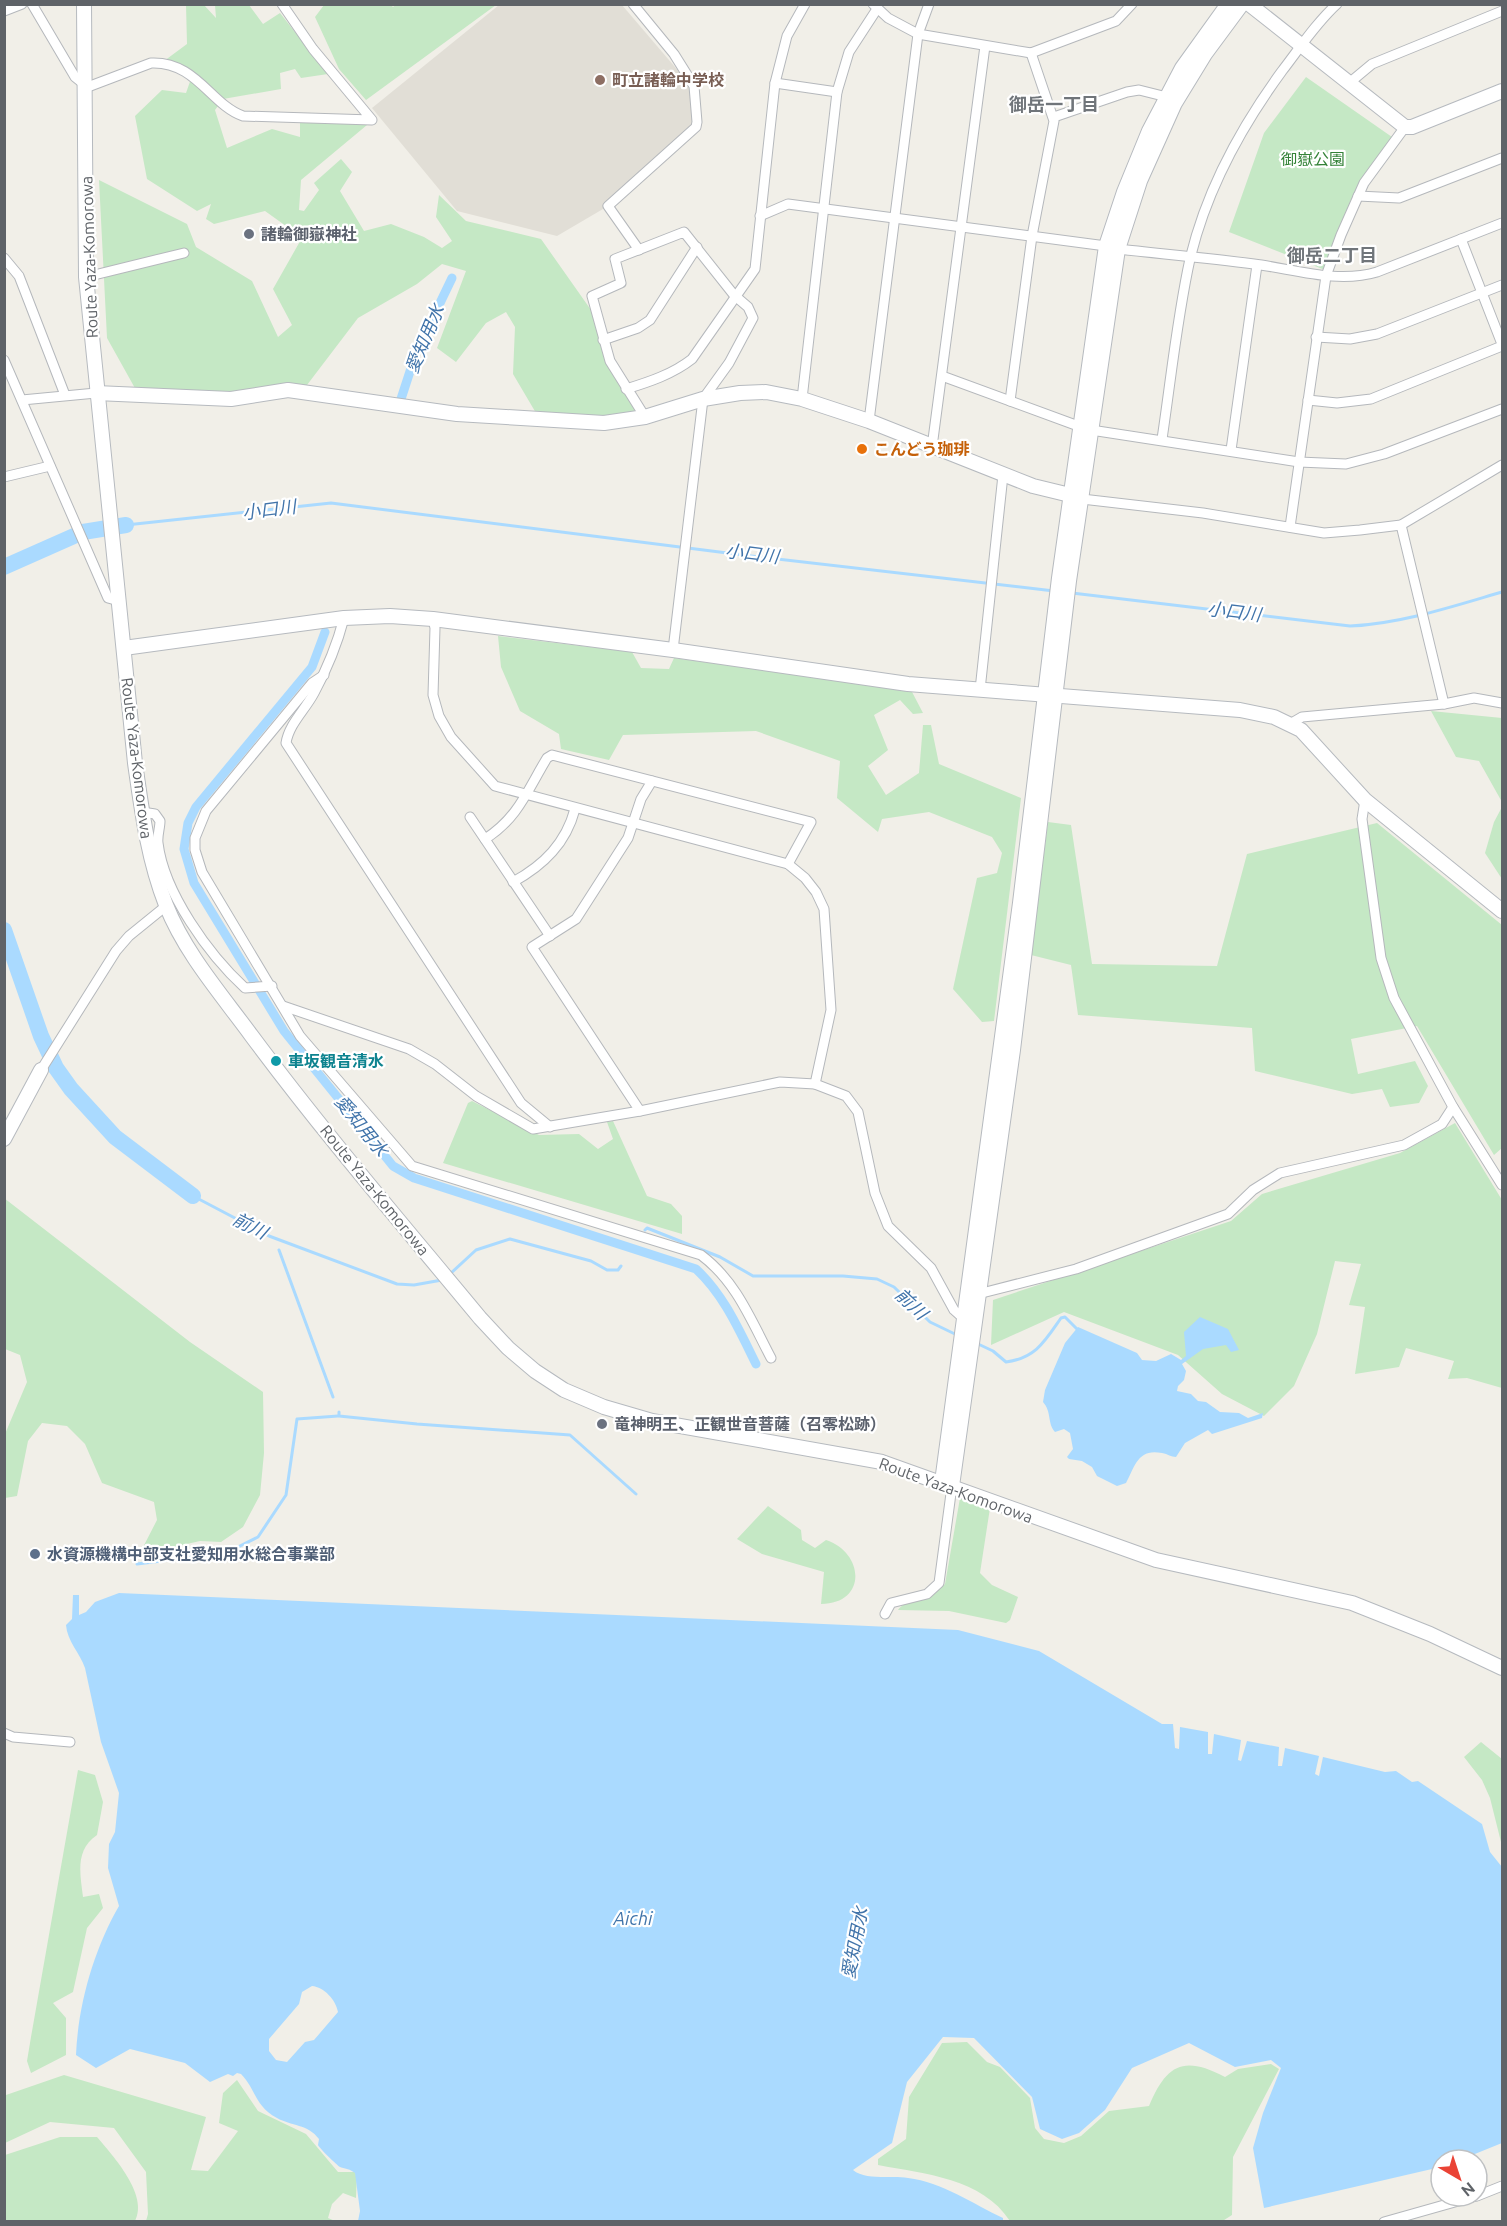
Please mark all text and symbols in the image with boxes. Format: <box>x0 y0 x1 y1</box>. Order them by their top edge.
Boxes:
place label: 町立諸輪中学校 <box>612 71 724 89</box>
marker: 町立諸輪中学校 <box>593 73 607 87</box>
district label: 御岳一丁目 <box>1008 94 1099 114</box>
park label: 御嶽公園 <box>1281 150 1345 168</box>
street label: Route Yaza-Komorowa <box>77 176 101 338</box>
place label: 諸輪御嶽神社 <box>261 225 357 243</box>
marker: 諸輪御嶽神社 <box>242 227 256 241</box>
district label: 御岳二丁目 <box>1286 245 1377 265</box>
water label: 愛知用水 <box>401 300 448 376</box>
place label: こんどう珈琲 <box>874 440 970 458</box>
marker: こんどう珈琲 <box>855 442 869 456</box>
water label: 小口川 <box>241 496 299 522</box>
water label: 小口川 <box>724 540 782 566</box>
water label: 小口川 <box>1206 598 1264 624</box>
street label: Route Yaza-Komorowa <box>118 676 156 840</box>
place label: 車坂観音清水 <box>288 1052 384 1070</box>
marker: 車坂観音清水 <box>269 1054 283 1068</box>
water label: 愛知用水 <box>331 1091 393 1161</box>
street label: Route Yaza-Komorowa <box>317 1121 433 1259</box>
water label: 前川 <box>230 1208 273 1243</box>
water label: 前川 <box>892 1284 933 1324</box>
place label: 竜神明王、正観世音菩薩（召零松跡） <box>614 1415 886 1433</box>
marker: 竜神明王、正観世音菩薩（召零松跡） <box>595 1417 609 1431</box>
street label: Route Yaza-Komorowa <box>877 1454 1035 1526</box>
place label: 水資源機構中部支社愛知用水総合事業部 <box>47 1545 335 1563</box>
marker: 水資源機構中部支社愛知用水総合事業部 <box>28 1547 42 1561</box>
water label: 愛知用水 <box>837 1904 871 1980</box>
water label: Aichi <box>613 1908 653 1928</box>
north arrow <box>1429 2148 1489 2208</box>
text: N <box>1458 2179 1479 2200</box>

